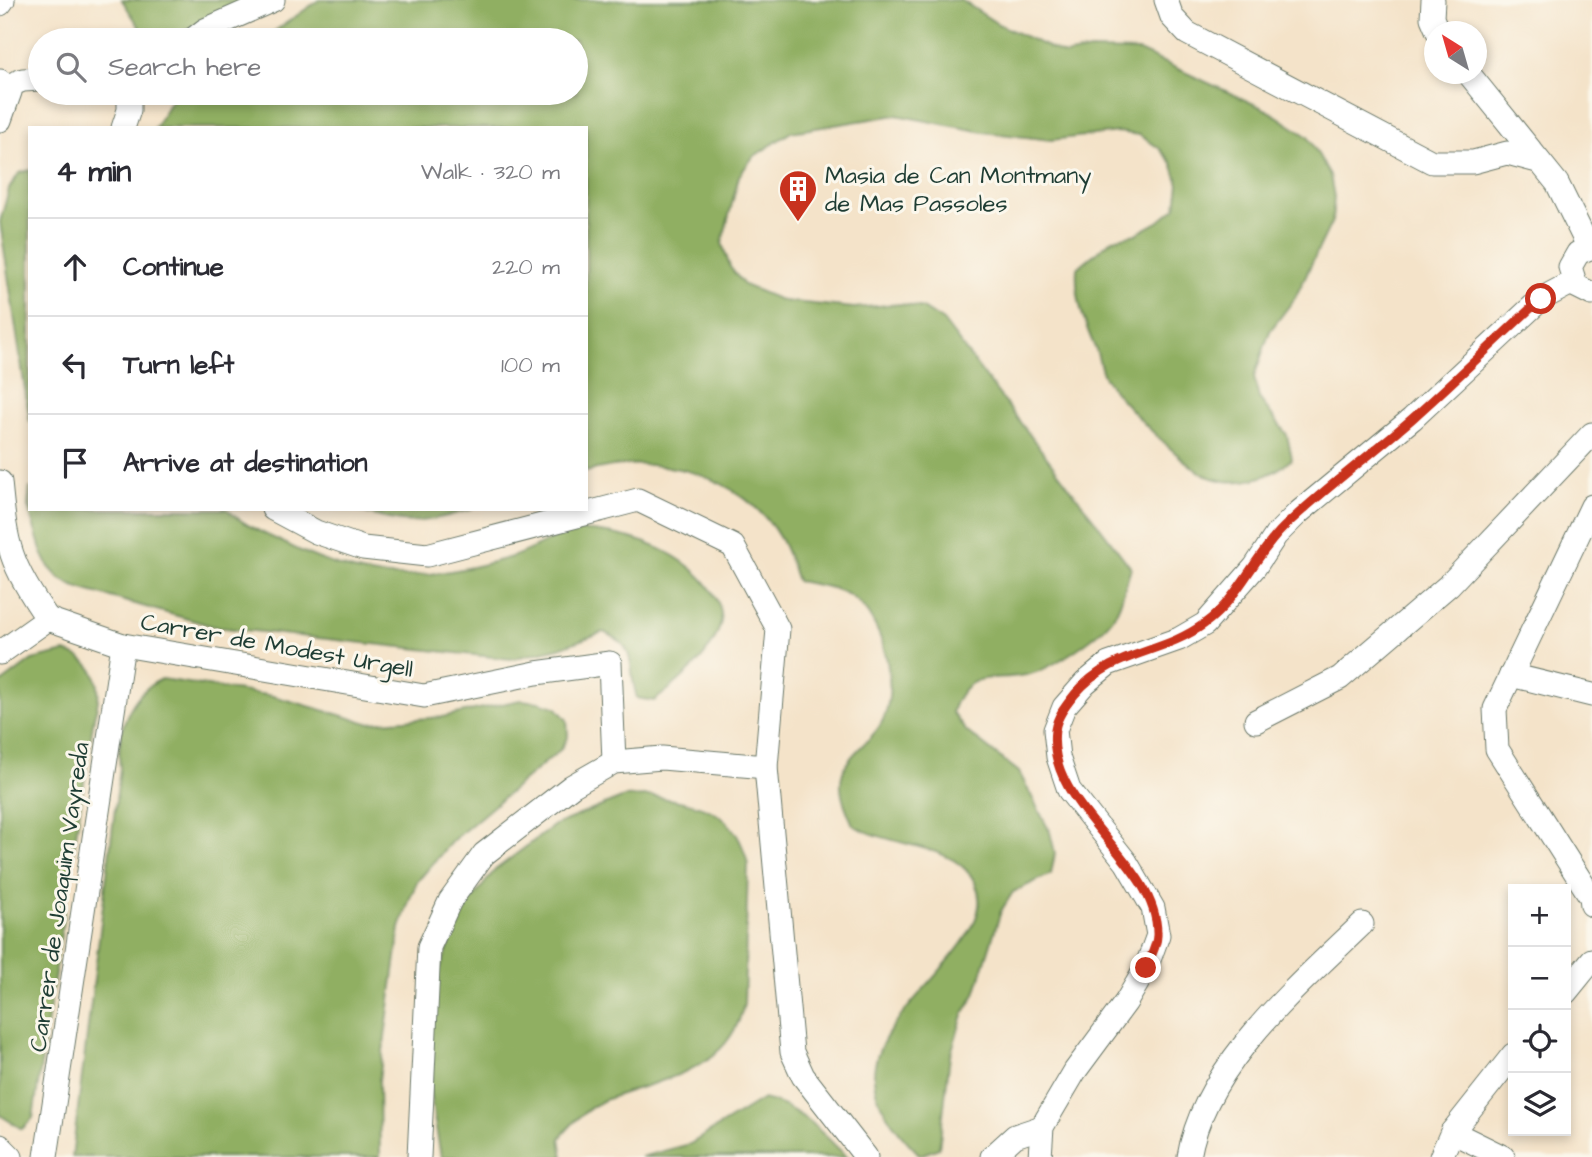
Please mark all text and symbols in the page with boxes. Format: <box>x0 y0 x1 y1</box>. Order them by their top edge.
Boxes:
north arrow <box>1424 21 1487 84</box>
search box <box>28 28 588 105</box>
icon: search <box>52 48 90 86</box>
text: Search here <box>108 49 261 85</box>
text: 4 min <box>56 151 131 193</box>
text: Walk · 320 m <box>421 156 560 188</box>
place label: Masia de Can Montmany de Mas Passoles <box>825 159 1091 221</box>
building icon: Masia de Can Montmany de Mas Passoles <box>777 168 819 223</box>
icon: ahead <box>56 248 94 286</box>
text: Continue <box>123 249 224 285</box>
text: 220 m <box>492 251 560 283</box>
route start <box>1525 283 1556 314</box>
icon: left <box>56 346 94 384</box>
text: Turn left <box>123 347 234 383</box>
text: 100 m <box>501 349 560 381</box>
icon: arrive <box>56 444 94 482</box>
text: Arrive at destination <box>123 445 368 481</box>
street label: Carrer de Modest Urgell <box>138 605 416 688</box>
street label: Carrer de Joaquim Vayreda <box>21 740 100 1054</box>
map controls <box>1508 884 1571 1136</box>
button: + <box>1508 884 1571 947</box>
button: − <box>1508 947 1571 1010</box>
route end <box>1130 952 1161 983</box>
button: locate <box>1508 1010 1571 1073</box>
button: layers <box>1508 1073 1571 1136</box>

